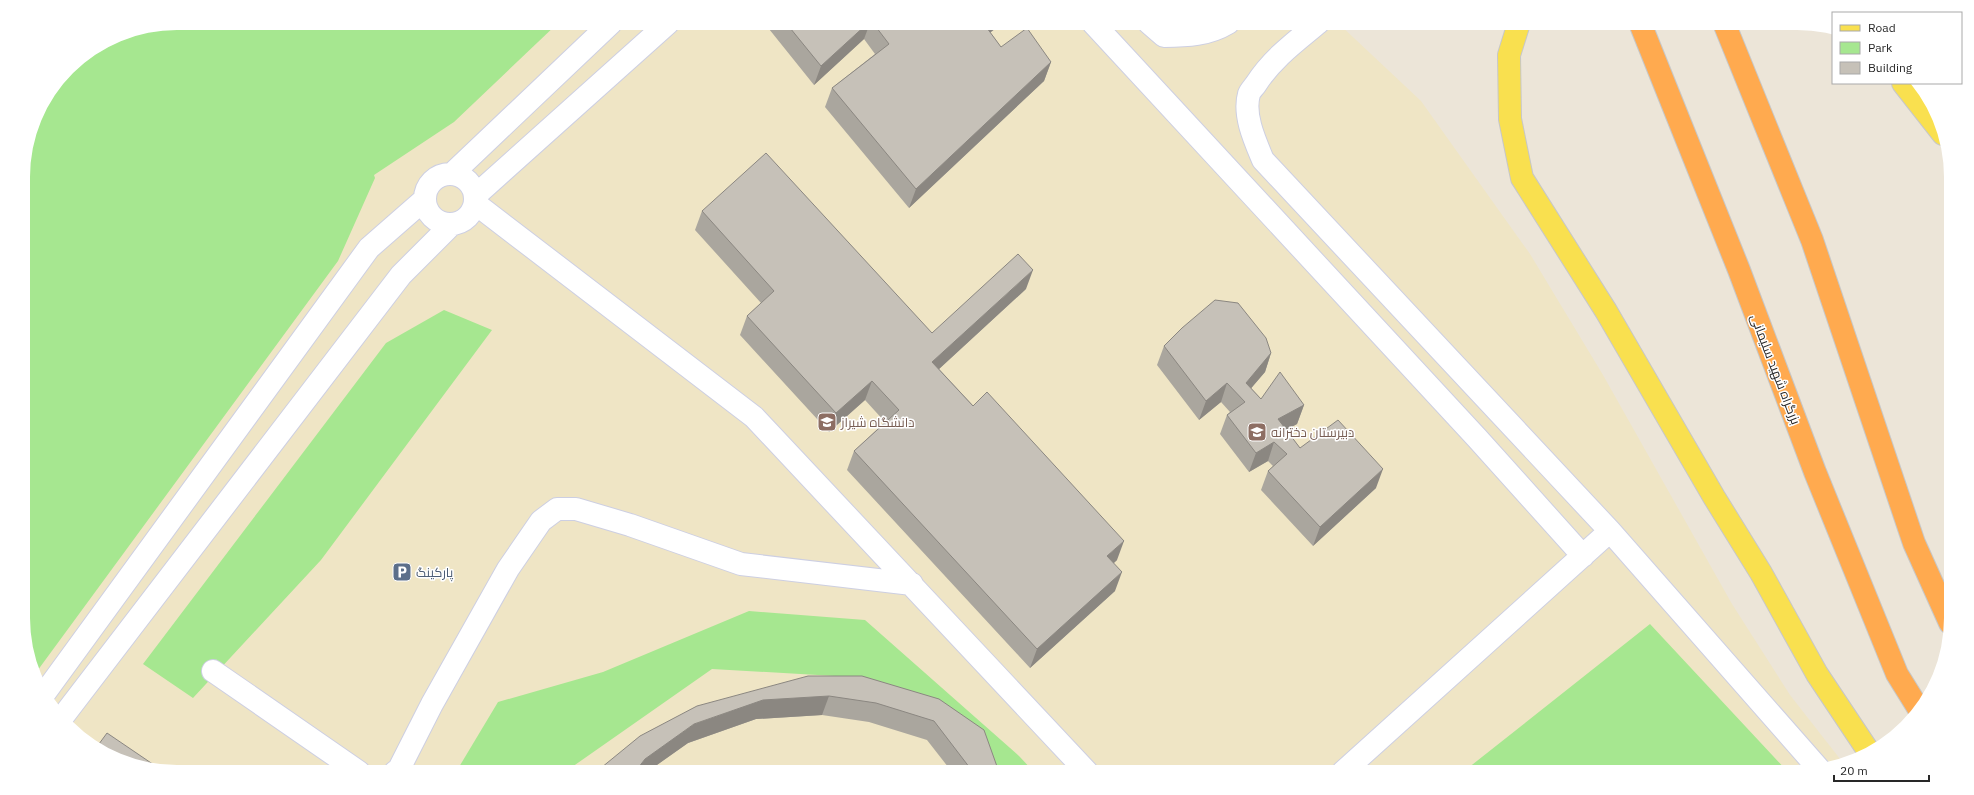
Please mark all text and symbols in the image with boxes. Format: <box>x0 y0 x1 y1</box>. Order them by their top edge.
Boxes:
legend <box>1832 12 1962 84</box>
text: Road <box>1868 20 1896 35</box>
text: Park <box>1868 40 1893 55</box>
text: Building <box>1868 60 1913 75</box>
street label: بزرگراه شهید سلیمانی <box>1747 312 1804 427</box>
school or university icon: دانشگاه شیراز <box>816 411 838 433</box>
place label: دانشگاه شیراز <box>840 414 915 431</box>
school or university icon: دبیرستان دخترانه <box>1246 421 1268 443</box>
place label: دبیرستان دخترانه <box>1271 424 1354 441</box>
parking icon: پارکینگ <box>391 561 413 583</box>
place label: پارکینگ <box>416 564 454 582</box>
scale bar <box>1834 757 1929 783</box>
text: 20 m <box>1840 763 1868 778</box>

